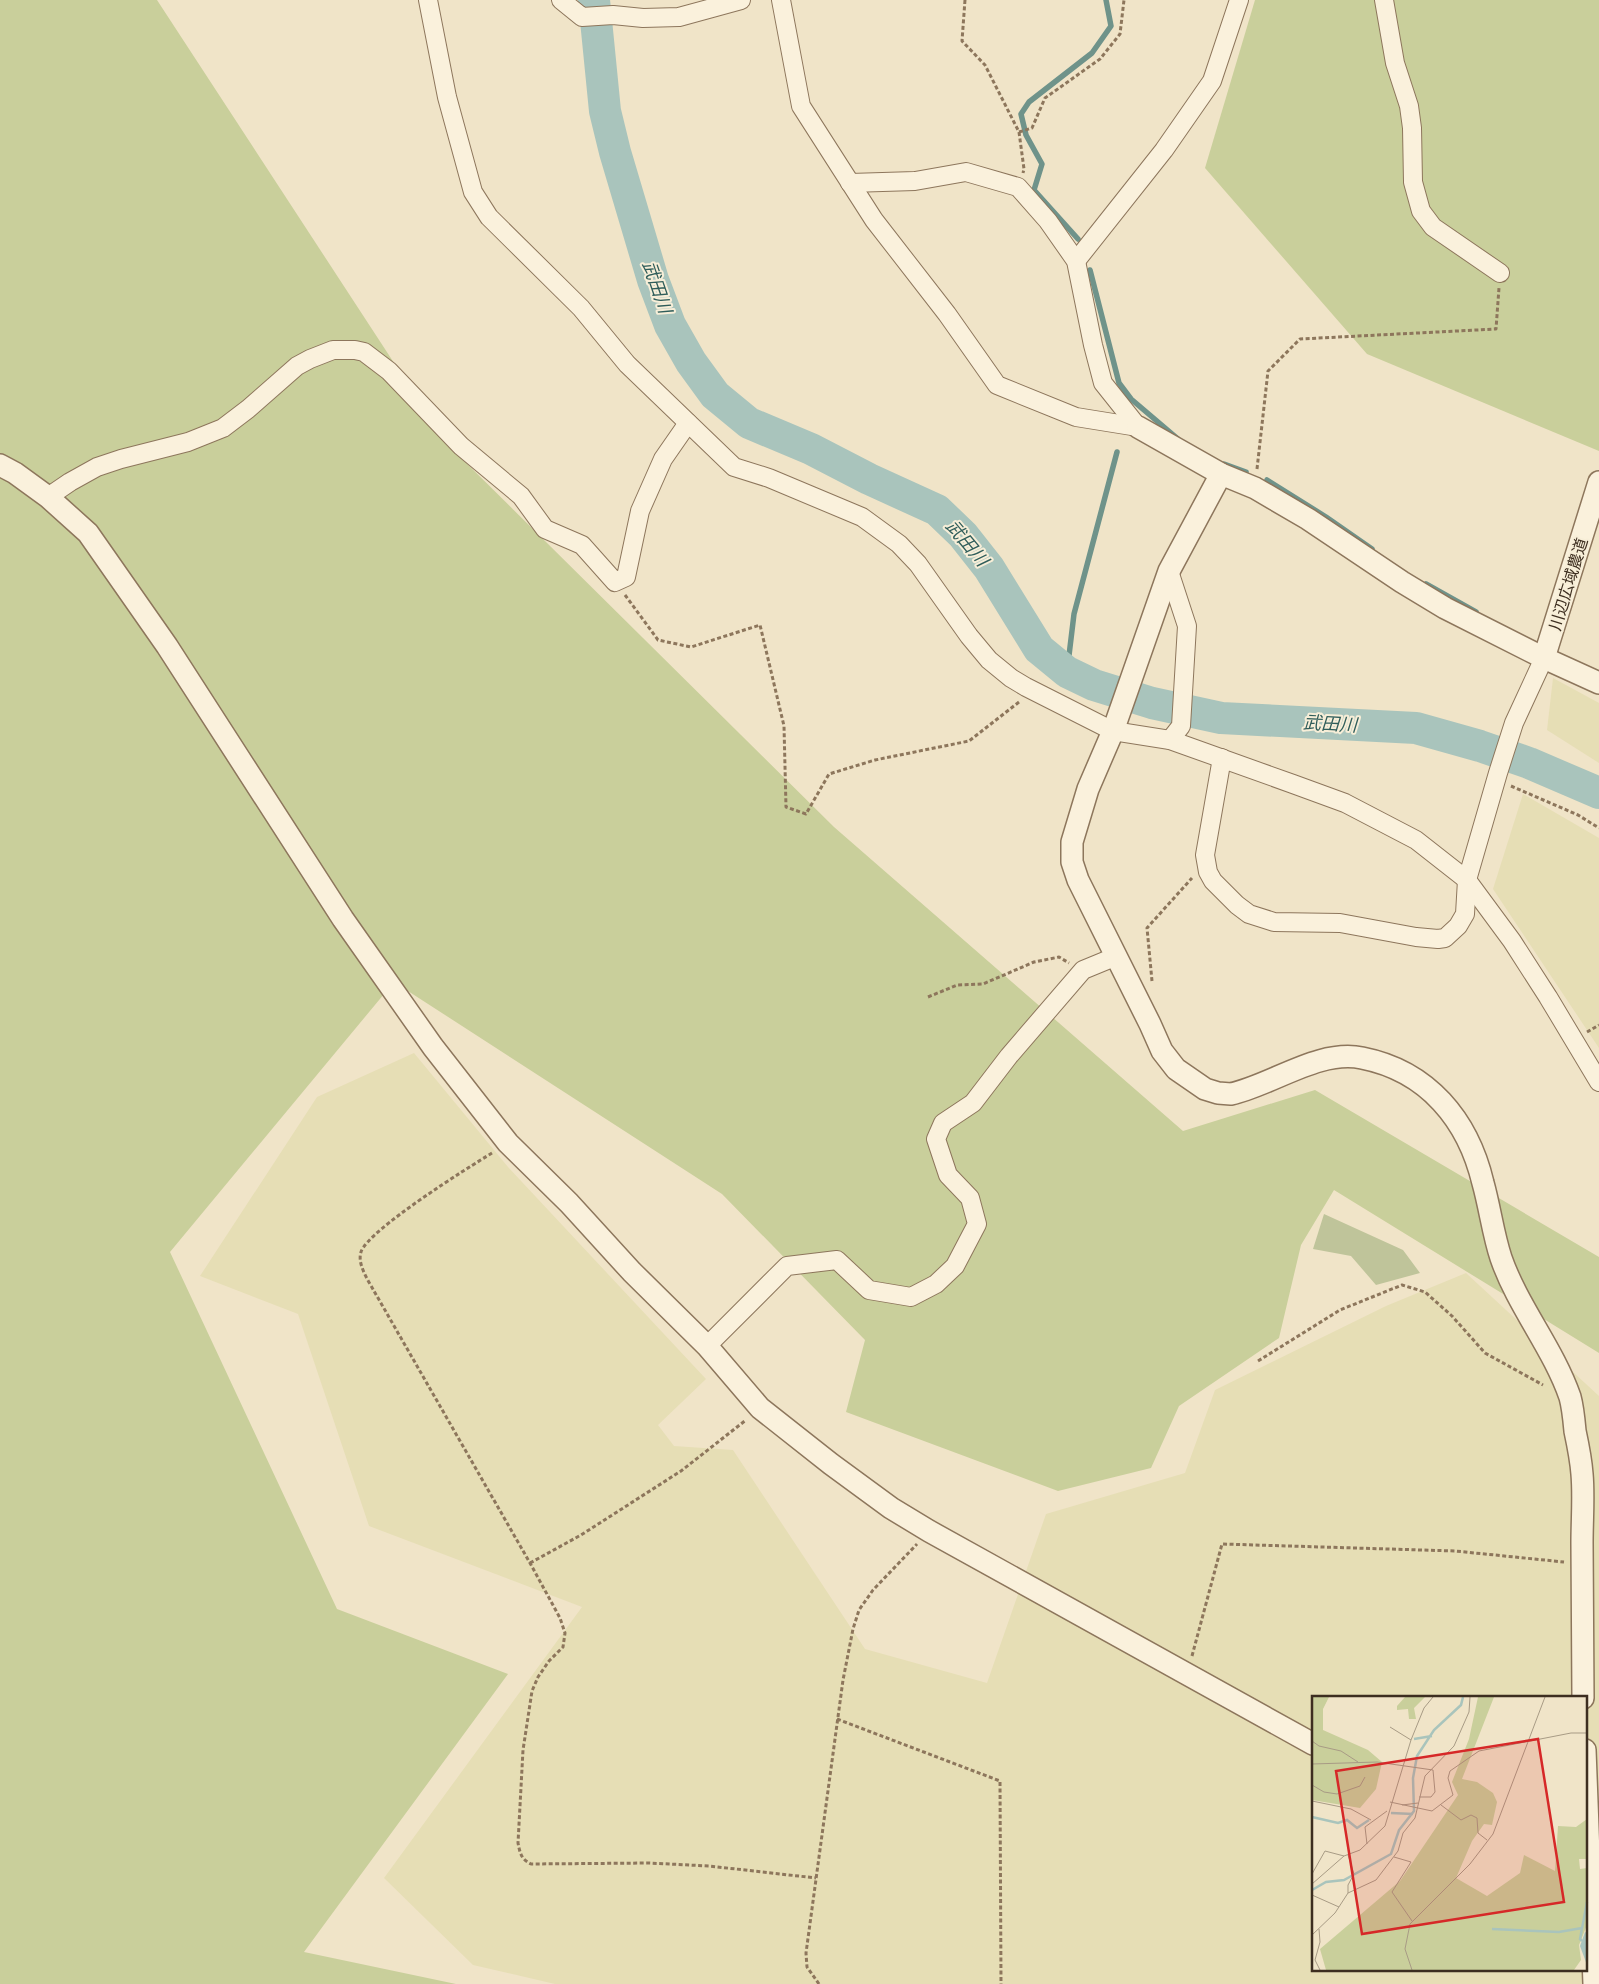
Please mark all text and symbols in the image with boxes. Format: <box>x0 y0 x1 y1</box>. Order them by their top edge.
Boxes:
water label: 武田川 <box>638 257 681 318</box>
water label: 武田川 <box>941 513 997 572</box>
street label: 川辺広域農道 <box>1542 534 1593 633</box>
water label: 武田川 <box>1302 708 1360 737</box>
inset map <box>1312 1696 1586 1972</box>

